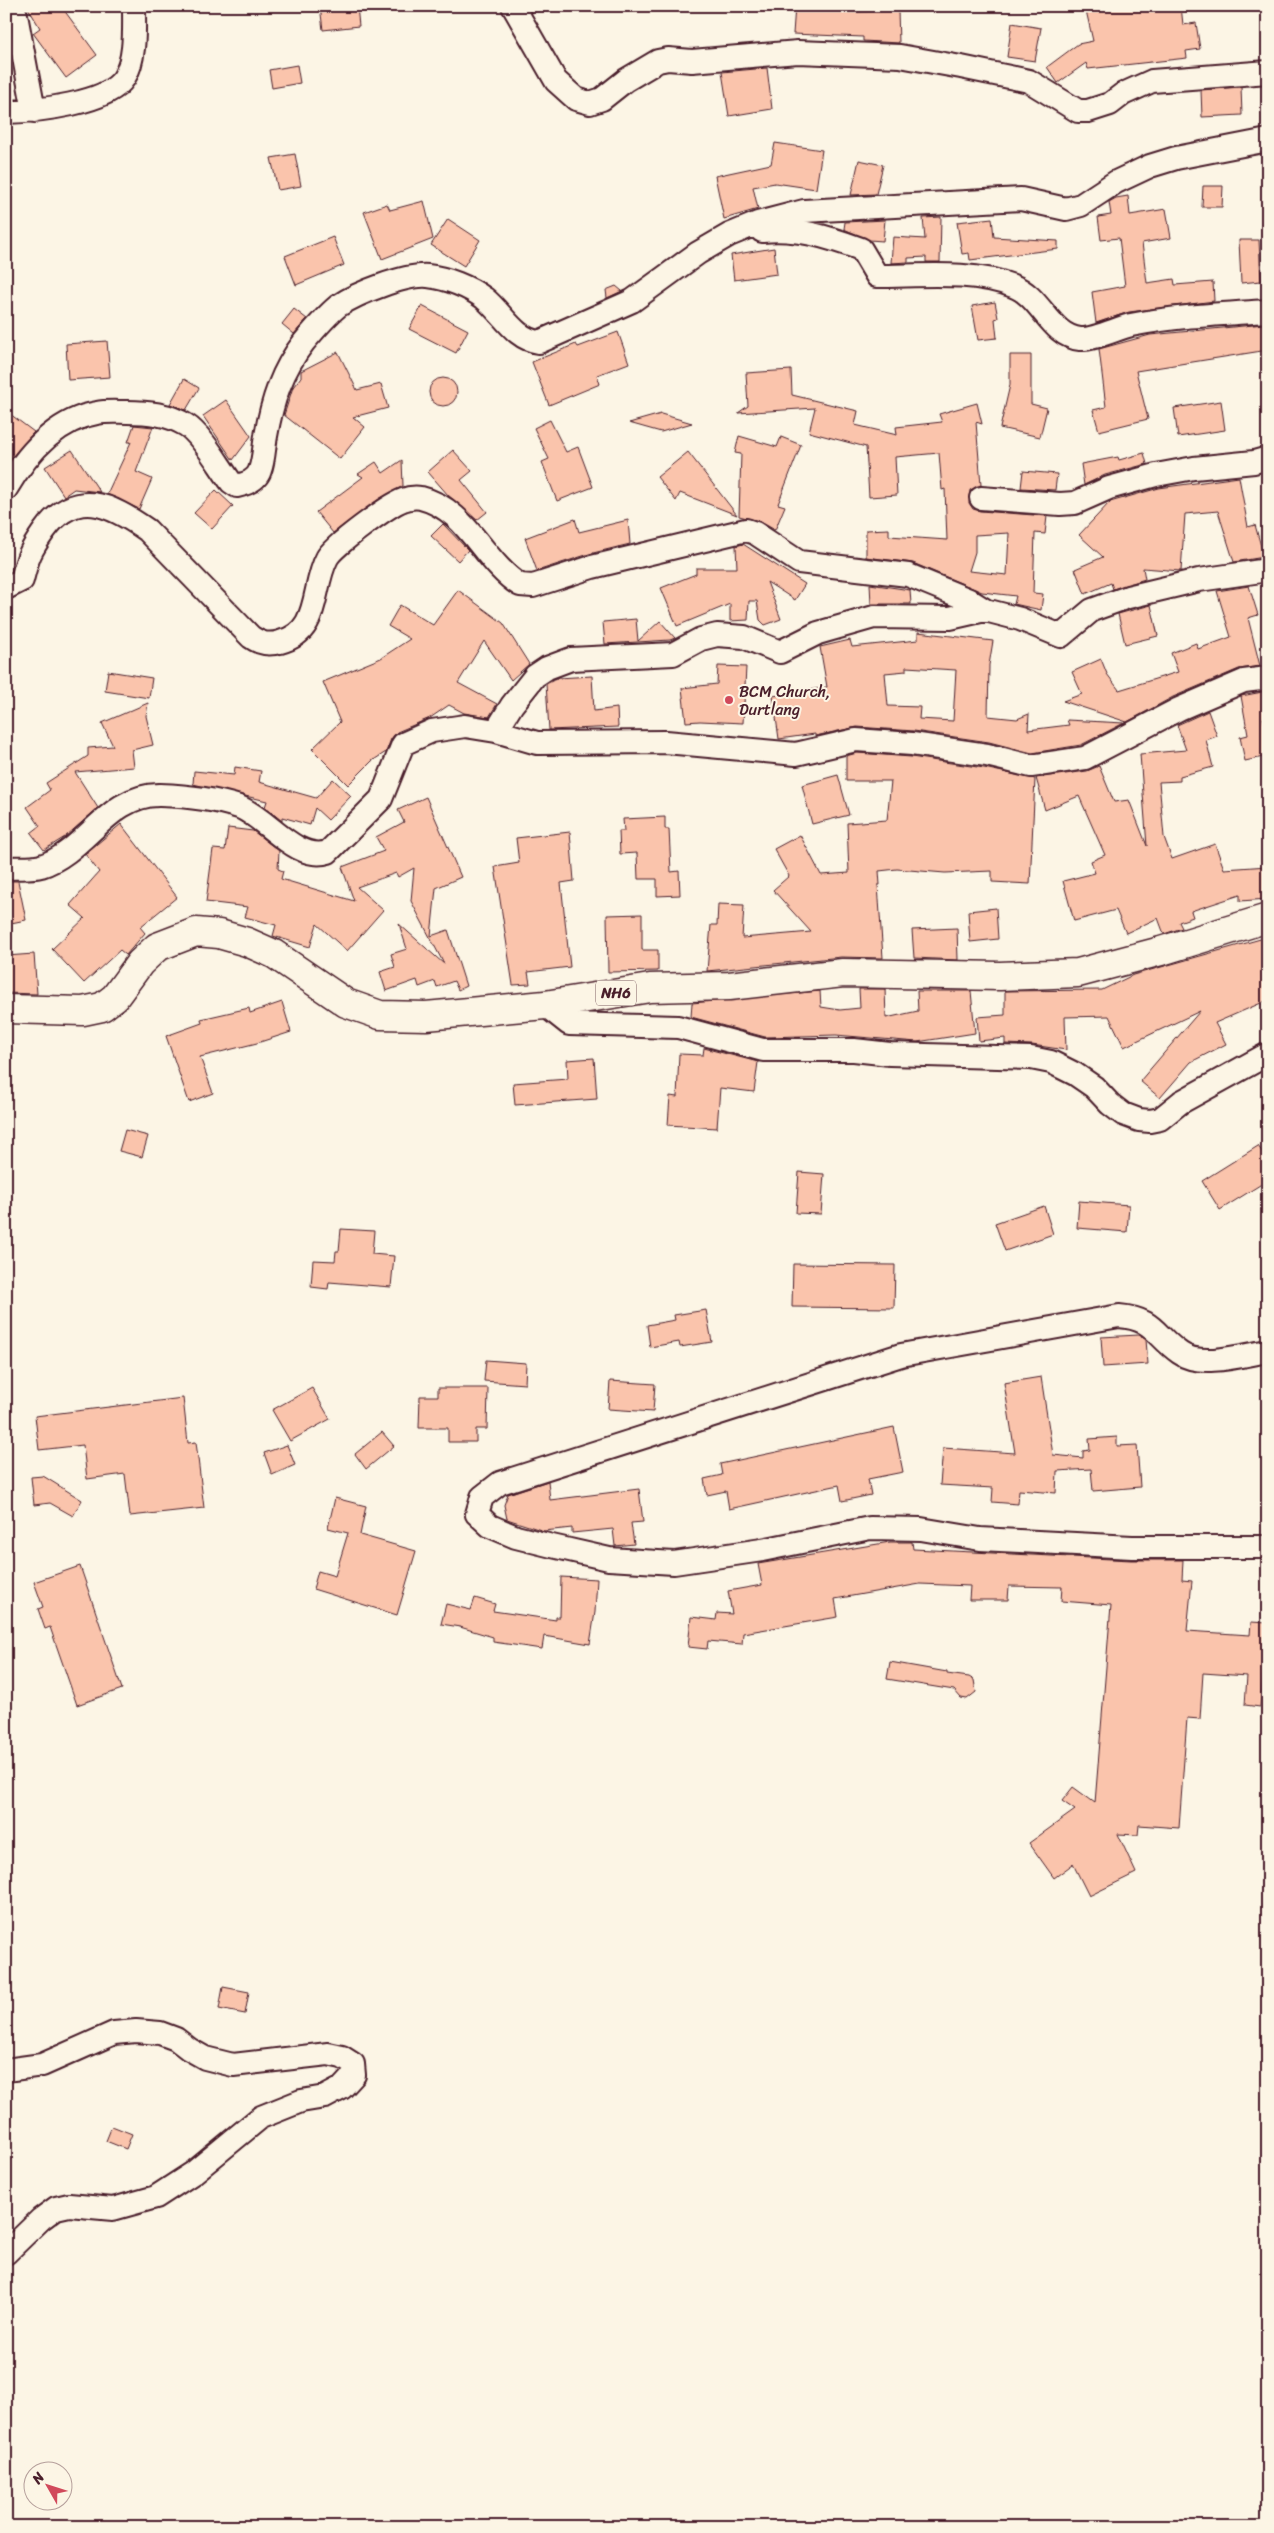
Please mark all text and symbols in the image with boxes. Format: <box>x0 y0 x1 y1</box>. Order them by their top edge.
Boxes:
place label: BCM Church, Durtlang <box>739 677 830 724</box>
marker: BCM Church, Durtlang <box>723 694 735 706</box>
road number: NH6 <box>596 980 636 1006</box>
north arrow <box>22 2460 72 2510</box>
text: N <box>25 2466 51 2491</box>

